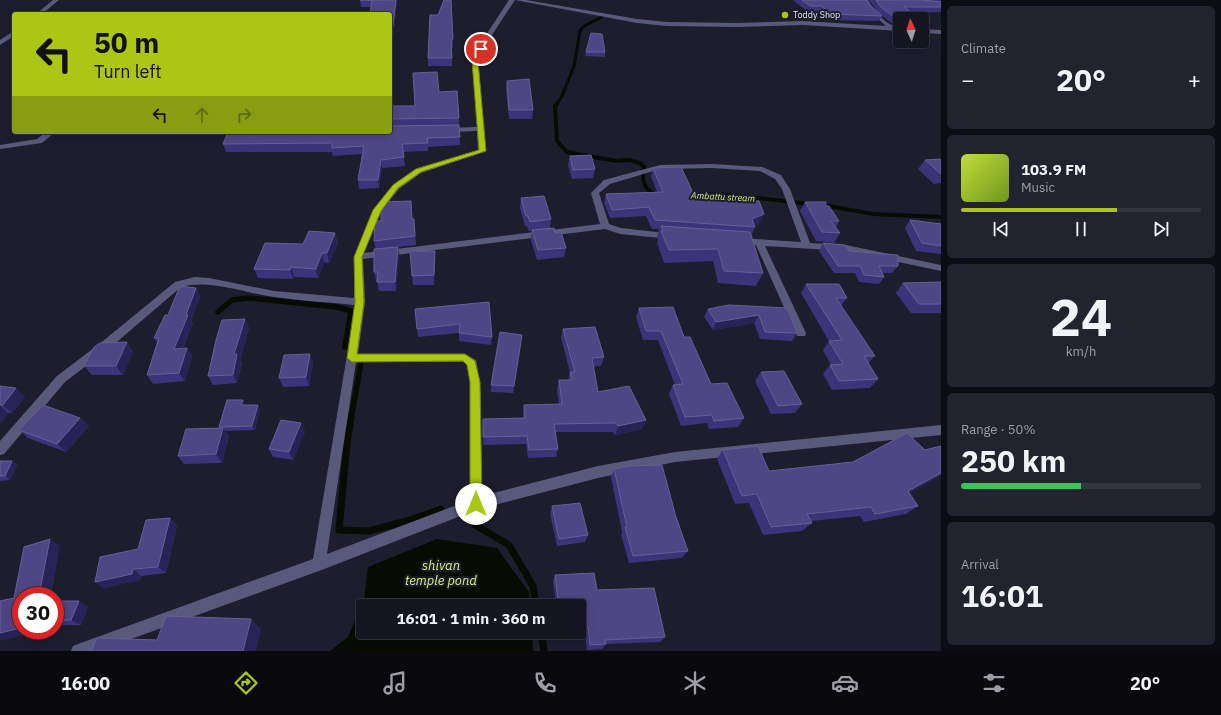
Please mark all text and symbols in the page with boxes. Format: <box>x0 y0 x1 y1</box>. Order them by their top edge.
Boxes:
place label: Toddy Shop <box>793 9 840 20</box>
marker: Toddy Shop <box>780 10 790 20</box>
north arrow <box>893 12 929 48</box>
map controls <box>893 12 929 48</box>
text: 50 m <box>94 24 159 61</box>
icon: left <box>28 28 80 80</box>
pin <box>464 32 498 66</box>
icon: arrive <box>470 38 492 60</box>
text: Climate <box>961 40 1006 57</box>
text: Turn left <box>94 60 162 83</box>
text: 20° <box>1056 60 1106 99</box>
text: − <box>961 65 974 94</box>
text: + <box>1188 65 1201 94</box>
icon: left <box>149 104 171 126</box>
icon: ahead <box>191 104 213 126</box>
icon: right <box>233 104 255 126</box>
text: 103.9 FM <box>1021 160 1086 179</box>
text: Music <box>1021 179 1055 196</box>
water label: Ambattu stream <box>690 189 756 204</box>
icon: previous <box>990 218 1012 240</box>
icon: pause <box>1070 218 1092 240</box>
icon: next <box>1150 218 1172 240</box>
text: 24 <box>1050 283 1112 350</box>
text: km/h <box>1066 343 1096 360</box>
text: Range · 50% <box>961 421 1035 438</box>
text: 250 km <box>961 441 1066 480</box>
position arrow <box>455 483 497 525</box>
text: Arrival <box>961 556 999 573</box>
water label: shivan temple pond <box>405 557 477 589</box>
text: 16:01 <box>961 576 1043 615</box>
speed limit sign: 30 <box>12 587 64 639</box>
text: 16:01 · 1 min · 360 m <box>397 609 545 628</box>
icon: directions <box>232 669 260 697</box>
icon: music <box>381 669 409 697</box>
icon: phone <box>531 669 559 697</box>
icon: climate <box>681 669 709 697</box>
icon: car <box>831 669 859 697</box>
icon: filters <box>980 669 1008 697</box>
text: 16:00 <box>61 672 110 695</box>
text: 20° <box>1130 672 1160 695</box>

